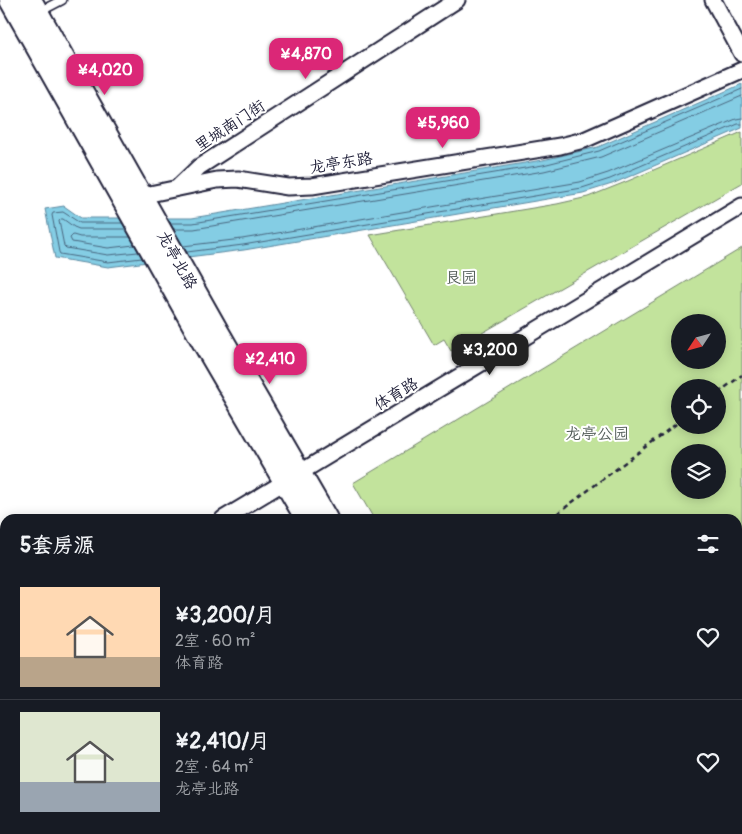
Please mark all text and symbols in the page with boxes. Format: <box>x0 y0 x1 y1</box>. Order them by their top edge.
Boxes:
pin: ¥4,870 <box>265 38 347 80</box>
text: ¥4,870 <box>280 44 332 64</box>
pin: ¥4,020 <box>64 54 146 96</box>
text: ¥4,020 <box>77 60 133 80</box>
street label: 里城南门街 <box>191 96 269 156</box>
pin: ¥5,960 <box>402 106 484 149</box>
text: ¥5,960 <box>417 113 469 133</box>
street label: 龙亭东路 <box>308 148 374 178</box>
street label: 龙亭北路 <box>153 227 201 293</box>
park label: 艮园 <box>445 268 477 288</box>
north arrow <box>671 314 726 369</box>
map controls <box>671 314 726 499</box>
pin: ¥3,200 <box>449 334 531 376</box>
text: ¥3,200 <box>463 340 517 360</box>
pin: ¥2,410 <box>229 342 311 385</box>
text: ¥2,410 <box>245 349 295 369</box>
street label: 体育路 <box>370 373 422 415</box>
button: locate <box>671 379 726 434</box>
park label: 龙亭公园 <box>565 424 629 444</box>
button: layers <box>671 444 726 499</box>
icon: filters <box>694 530 722 558</box>
text: 5套房源 <box>20 532 94 559</box>
text: ¥3,200/月 <box>175 602 276 629</box>
icon: home <box>60 607 120 667</box>
icon: heart <box>694 623 722 651</box>
text: 2室 · 60 m² <box>175 631 255 651</box>
text: 体育路 <box>175 653 223 673</box>
text: ¥2,410/月 <box>175 728 270 755</box>
icon: home <box>60 732 120 792</box>
icon: heart <box>694 748 722 776</box>
text: 2室 · 64 m² <box>175 757 254 777</box>
text: 龙亭北路 <box>175 779 239 799</box>

